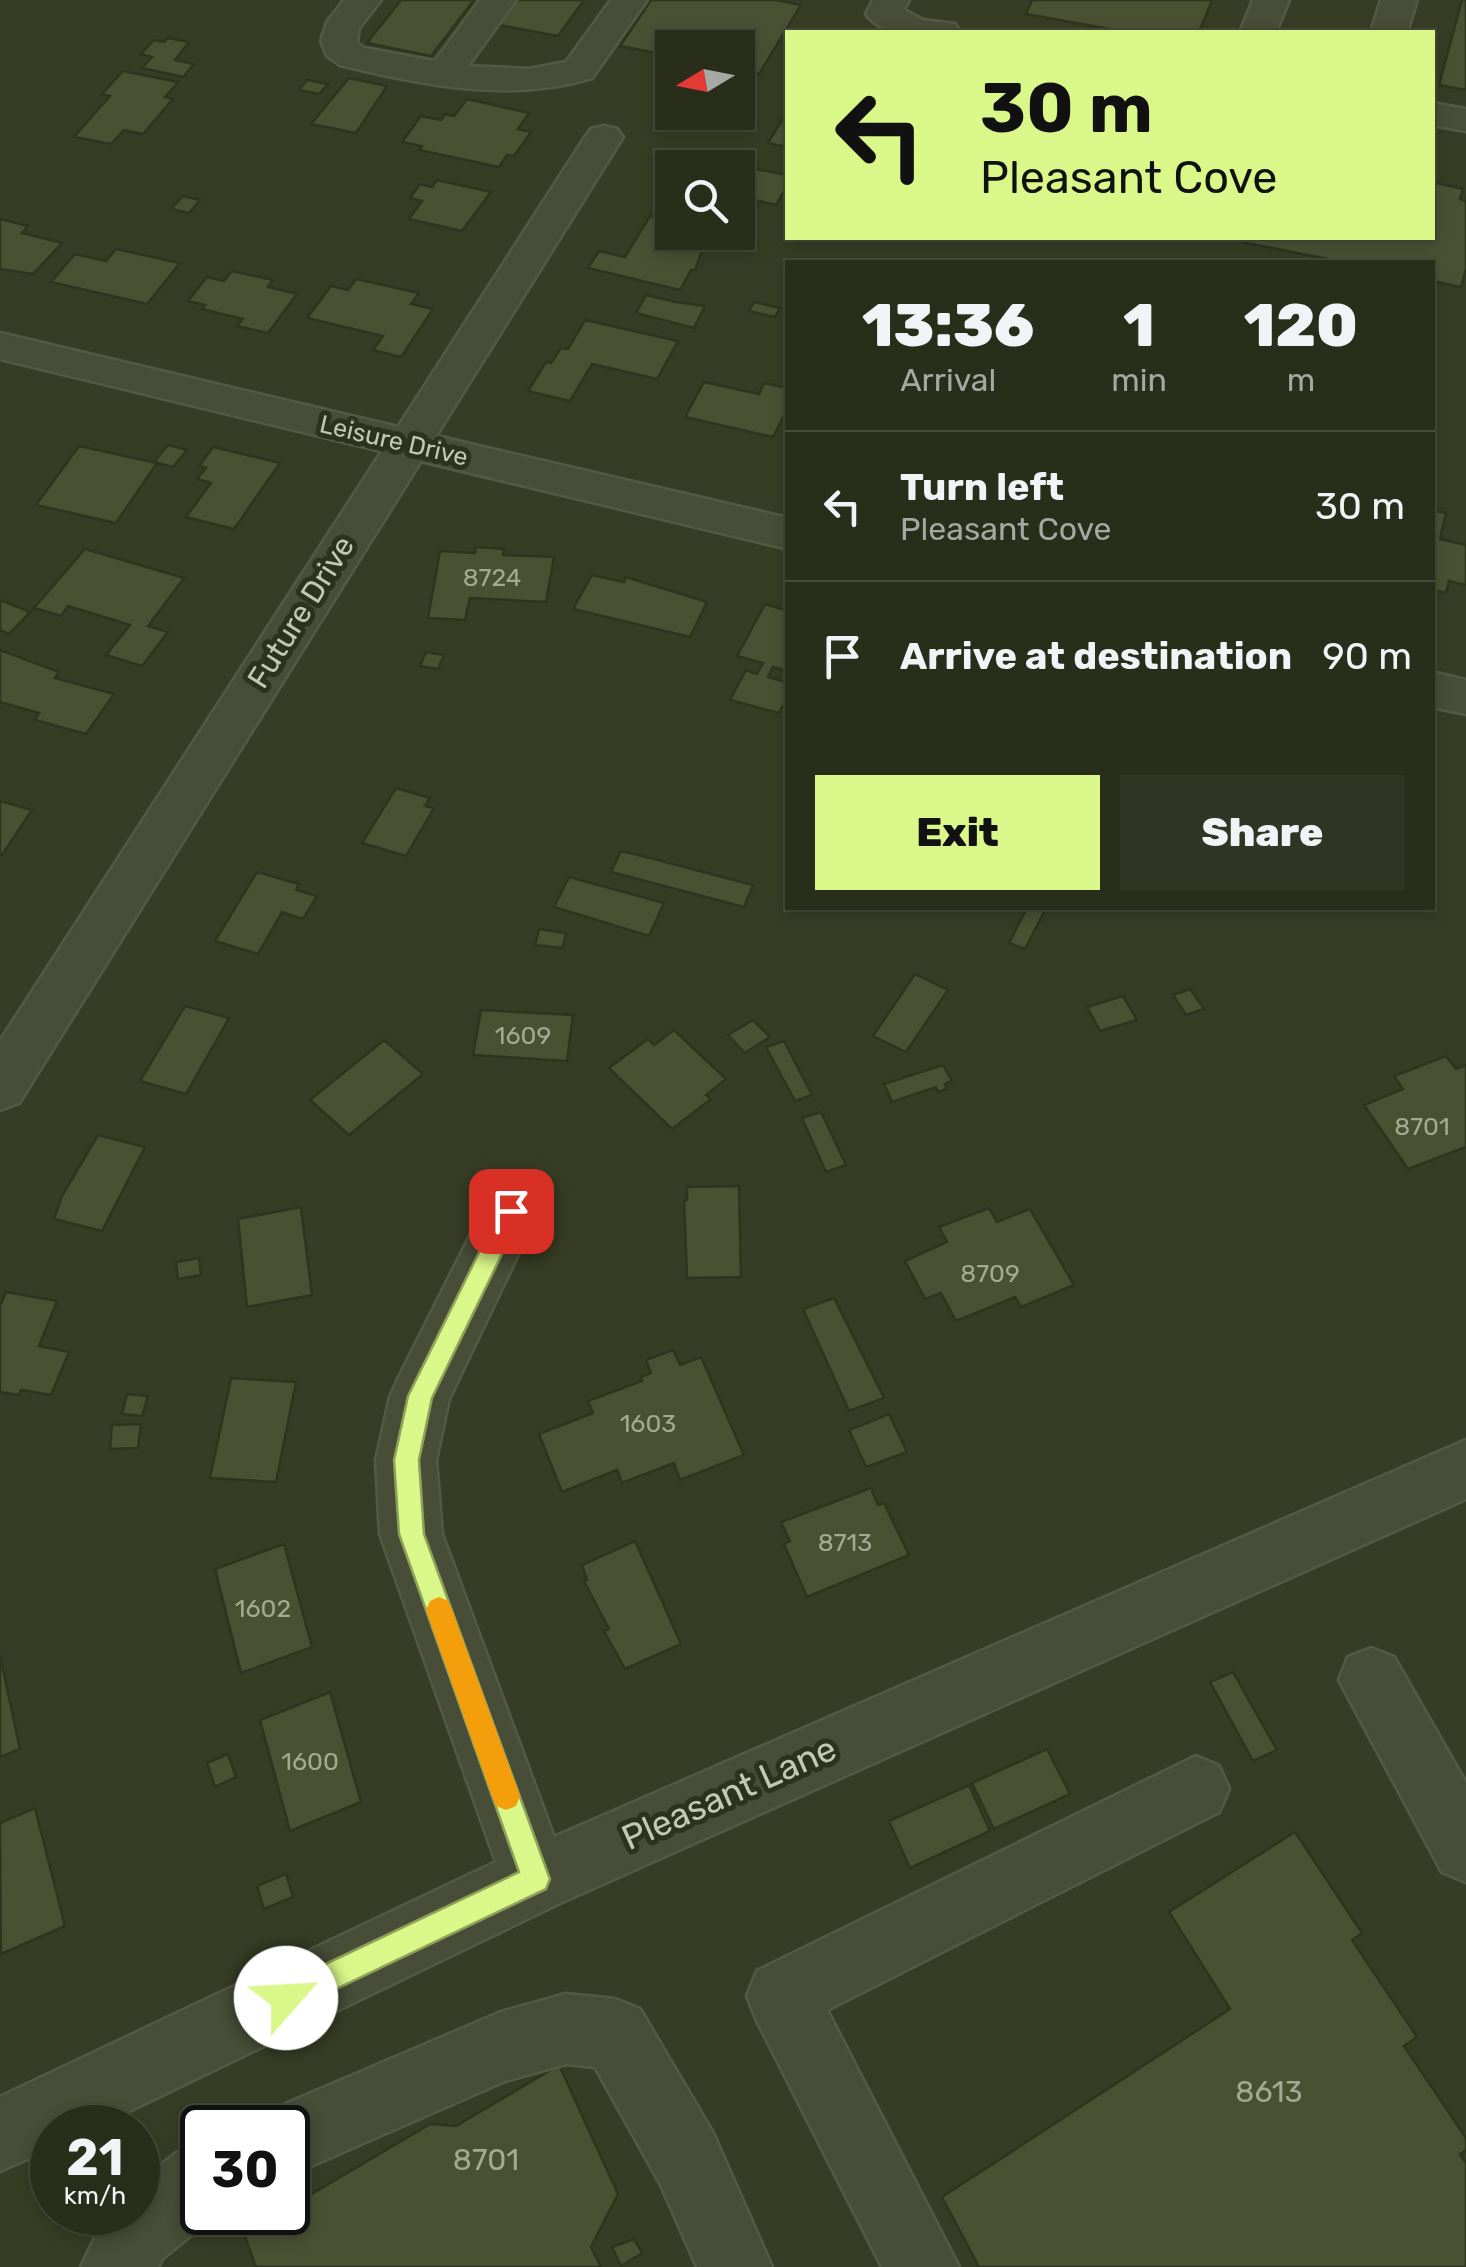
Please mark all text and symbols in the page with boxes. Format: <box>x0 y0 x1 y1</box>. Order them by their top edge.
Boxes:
north arrow <box>655 30 755 130</box>
map controls <box>655 30 755 250</box>
text: 30 m <box>980 67 1153 150</box>
icon: left <box>815 70 945 200</box>
button: search <box>655 150 755 250</box>
text: Pleasant Cove <box>980 151 1277 204</box>
text: 13:36 <box>862 290 1034 361</box>
text: 1 <box>1123 290 1155 361</box>
text: 120 <box>1244 290 1358 361</box>
text: Arrival <box>900 361 996 399</box>
text: min <box>1111 361 1167 399</box>
text: m <box>1287 361 1315 399</box>
street label: Leisure Drive <box>317 409 471 472</box>
text: Turn left <box>900 464 1064 510</box>
icon: left <box>815 479 870 534</box>
text: 30 m <box>1315 483 1405 529</box>
text: Pleasant Cove <box>900 510 1112 548</box>
street label: Future Drive <box>240 529 362 695</box>
house number: 8724 <box>463 563 521 592</box>
icon: arrive <box>815 629 870 684</box>
text: Arrive at destination <box>900 633 1292 679</box>
text: 90 m <box>1322 633 1412 679</box>
button: Exit <box>815 775 1100 890</box>
button: Share <box>1120 775 1405 890</box>
house number: 1609 <box>495 1021 551 1050</box>
house number: 8701 <box>1394 1112 1450 1141</box>
pin <box>469 1169 554 1254</box>
icon: arrive <box>484 1184 539 1239</box>
house number: 8709 <box>960 1259 1020 1288</box>
house number: 1603 <box>620 1409 676 1438</box>
house number: 8713 <box>818 1528 872 1557</box>
house number: 1602 <box>235 1594 291 1623</box>
street label: Pleasant Lane <box>615 1727 843 1859</box>
house number: 1600 <box>281 1747 339 1776</box>
position arrow <box>234 1946 338 2050</box>
house number: 8613 <box>1235 2074 1303 2110</box>
speed limit sign: 30 <box>180 2105 310 2235</box>
text: 21 <box>66 2128 124 2188</box>
house number: 8701 <box>453 2142 519 2178</box>
text: km/h <box>64 2181 126 2210</box>

